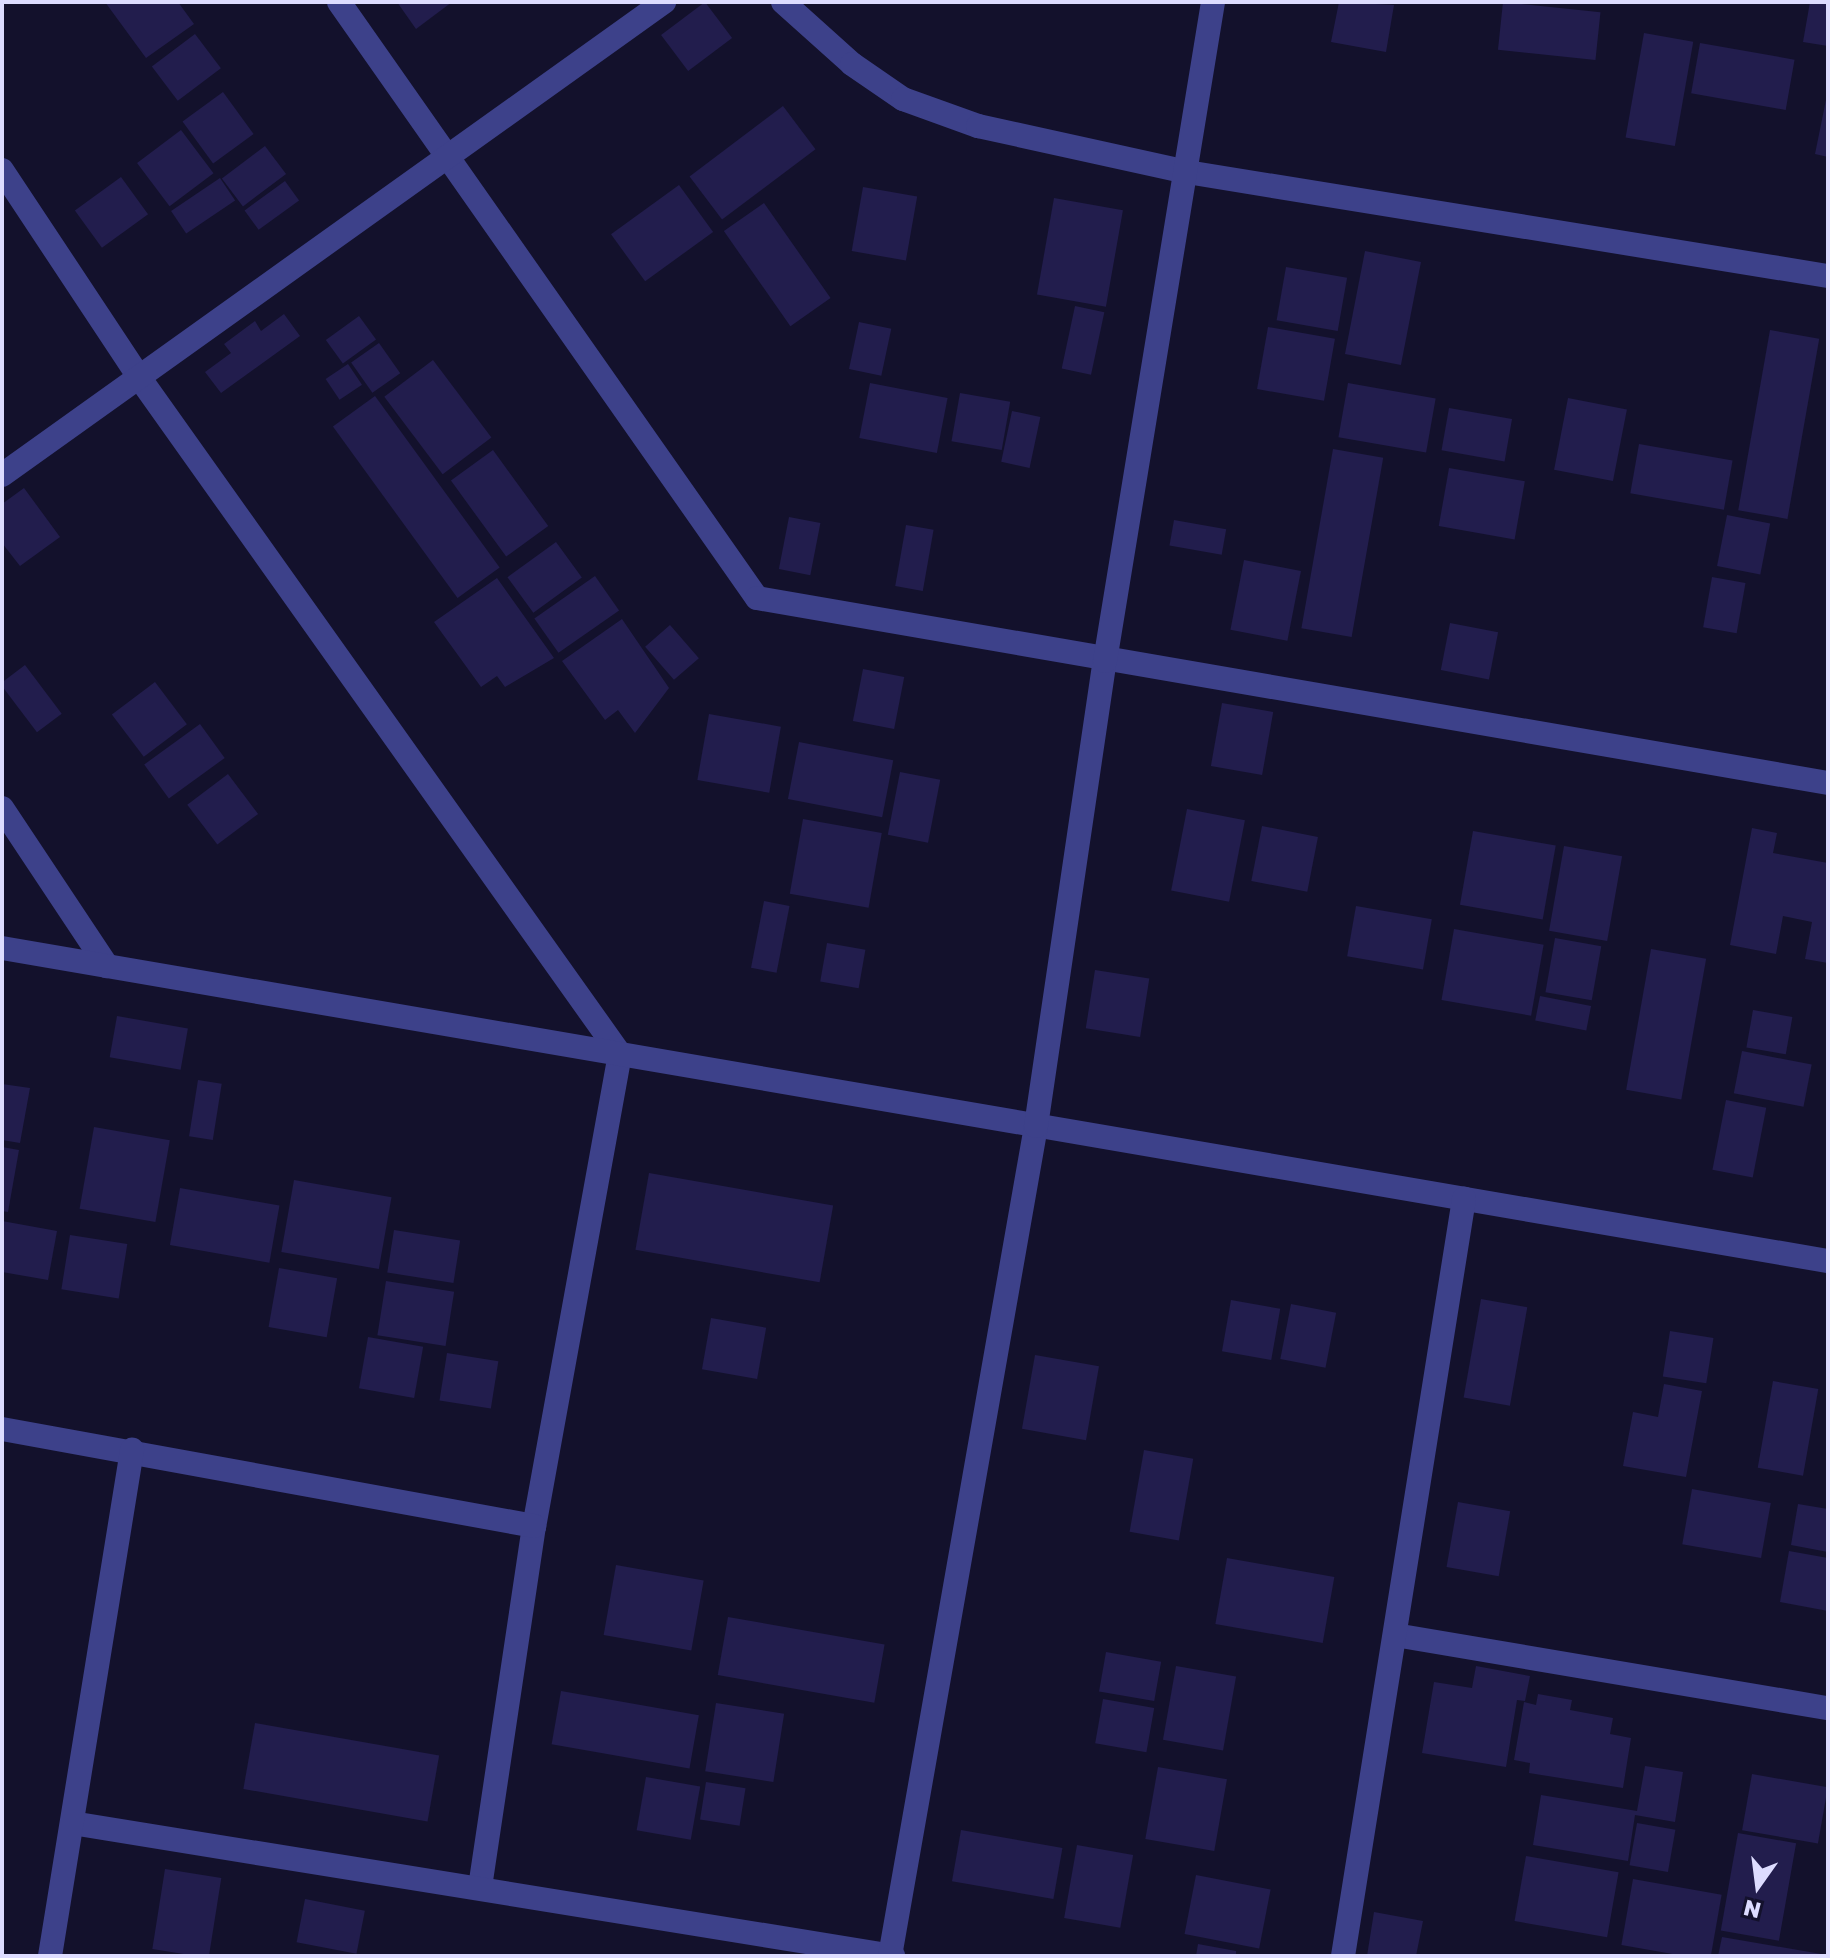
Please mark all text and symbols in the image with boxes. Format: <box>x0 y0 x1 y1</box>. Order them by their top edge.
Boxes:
north arrow <box>1718 1846 1798 1926</box>
text: N <box>1741 1895 1763 1925</box>

